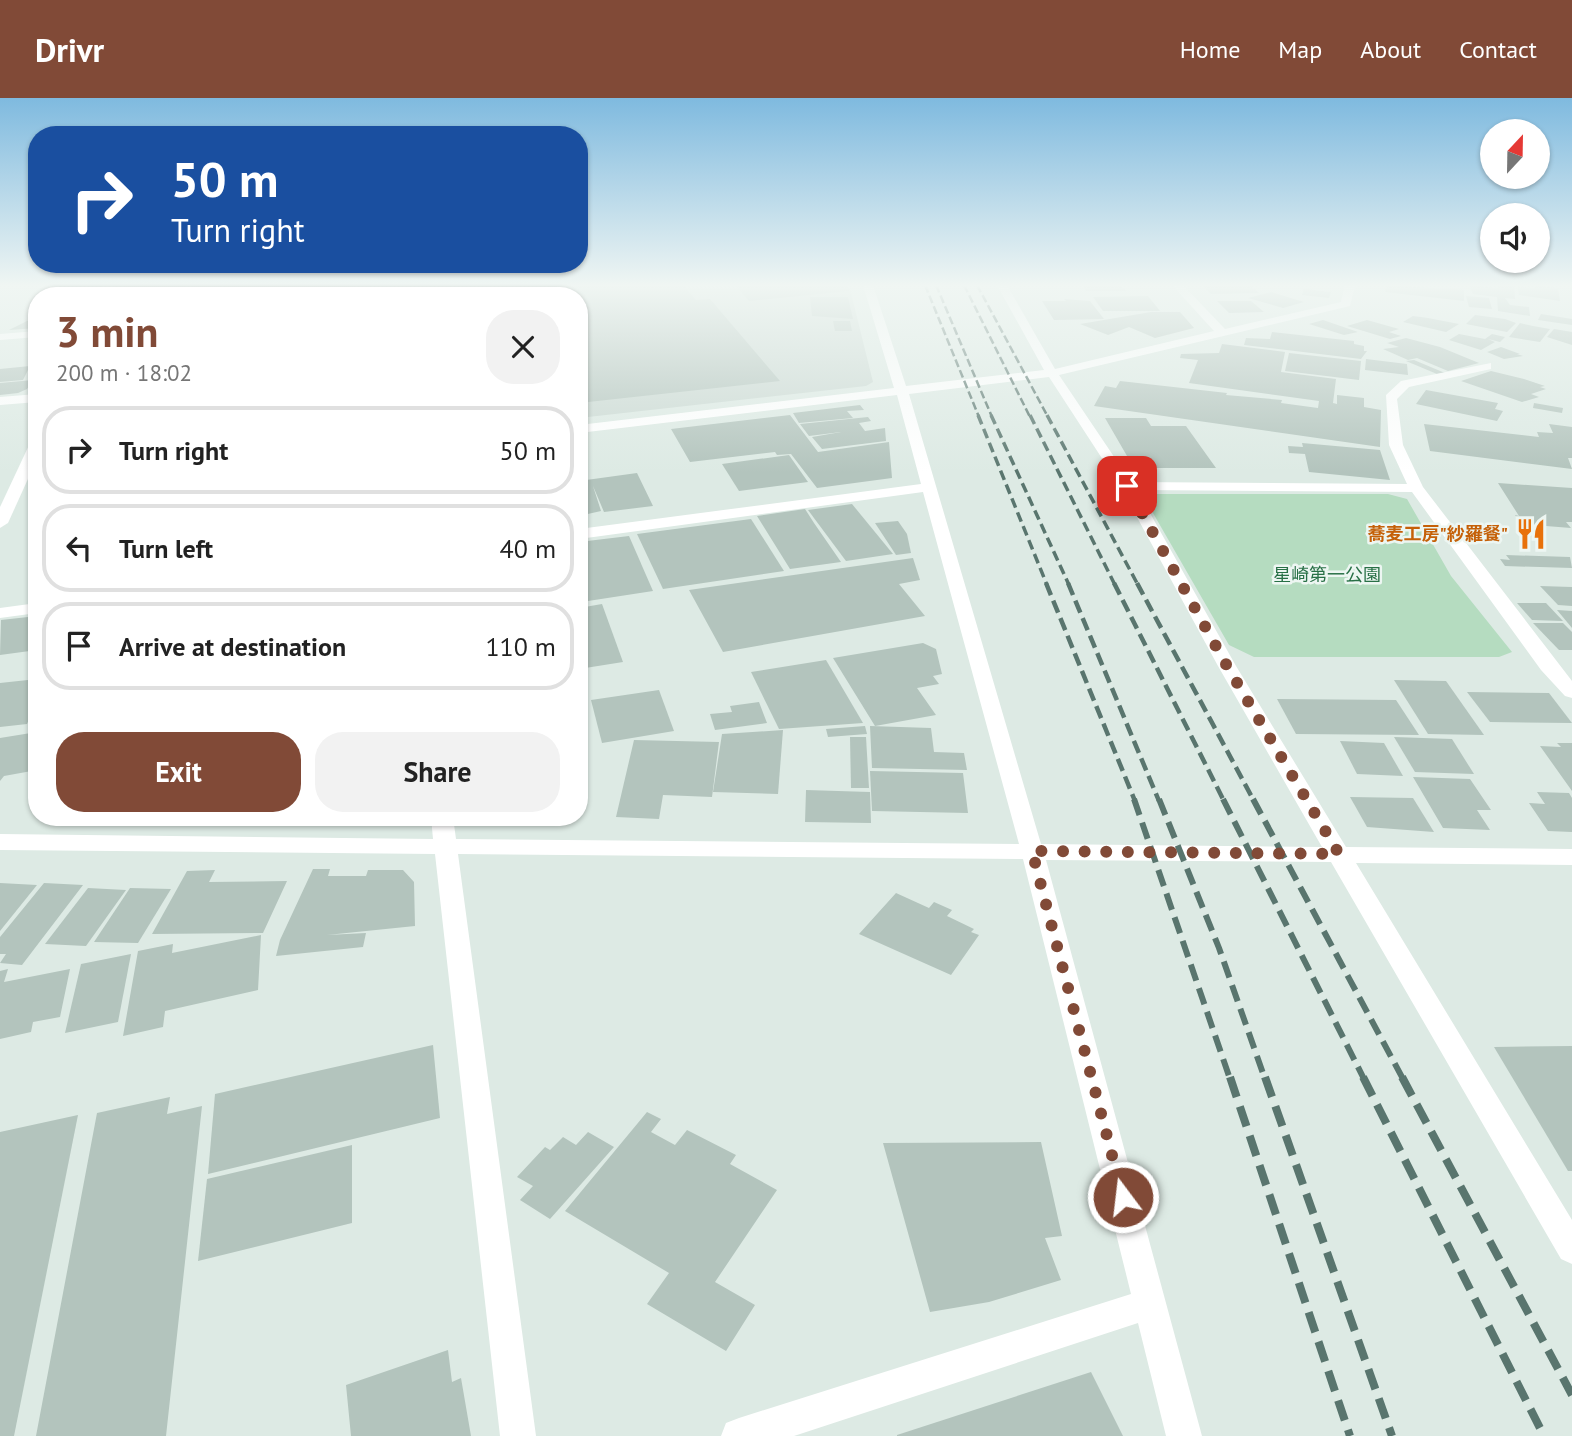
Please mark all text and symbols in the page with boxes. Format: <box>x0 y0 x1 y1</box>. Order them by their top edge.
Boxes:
text: Drivr <box>35 28 104 71</box>
text: Home <box>1180 34 1240 65</box>
text: Map <box>1278 34 1322 65</box>
text: About <box>1360 34 1421 65</box>
text: Contact <box>1459 34 1537 65</box>
north arrow <box>1480 119 1550 189</box>
map controls <box>1480 119 1550 273</box>
text: 50 m <box>171 147 278 211</box>
icon: right <box>56 154 147 245</box>
button: sound <box>1480 203 1550 273</box>
text: Turn right <box>171 209 305 251</box>
text: 3 min <box>56 304 158 359</box>
button: close <box>486 310 560 384</box>
text: 200 m · 18:02 <box>56 358 192 387</box>
icon: right <box>60 431 98 469</box>
text: Turn right <box>119 434 228 467</box>
text: 50 m <box>500 434 556 467</box>
pin <box>1097 456 1157 516</box>
icon: arrive <box>1108 467 1146 505</box>
restaurant icon: 蕎麦工房"紗羅餐" <box>1514 517 1548 551</box>
place label: 蕎麦工房"紗羅餐" <box>1368 522 1508 545</box>
icon: left <box>60 529 98 567</box>
text: Turn left <box>119 532 213 565</box>
text: 40 m <box>500 532 556 565</box>
park label: 星崎第一公園 <box>1273 563 1381 586</box>
icon: arrive <box>60 627 98 665</box>
text: Arrive at destination <box>119 630 346 663</box>
text: 110 m <box>485 630 556 663</box>
button: Exit <box>56 732 301 812</box>
button: Share <box>315 732 560 812</box>
position arrow <box>1086 1160 1160 1234</box>

